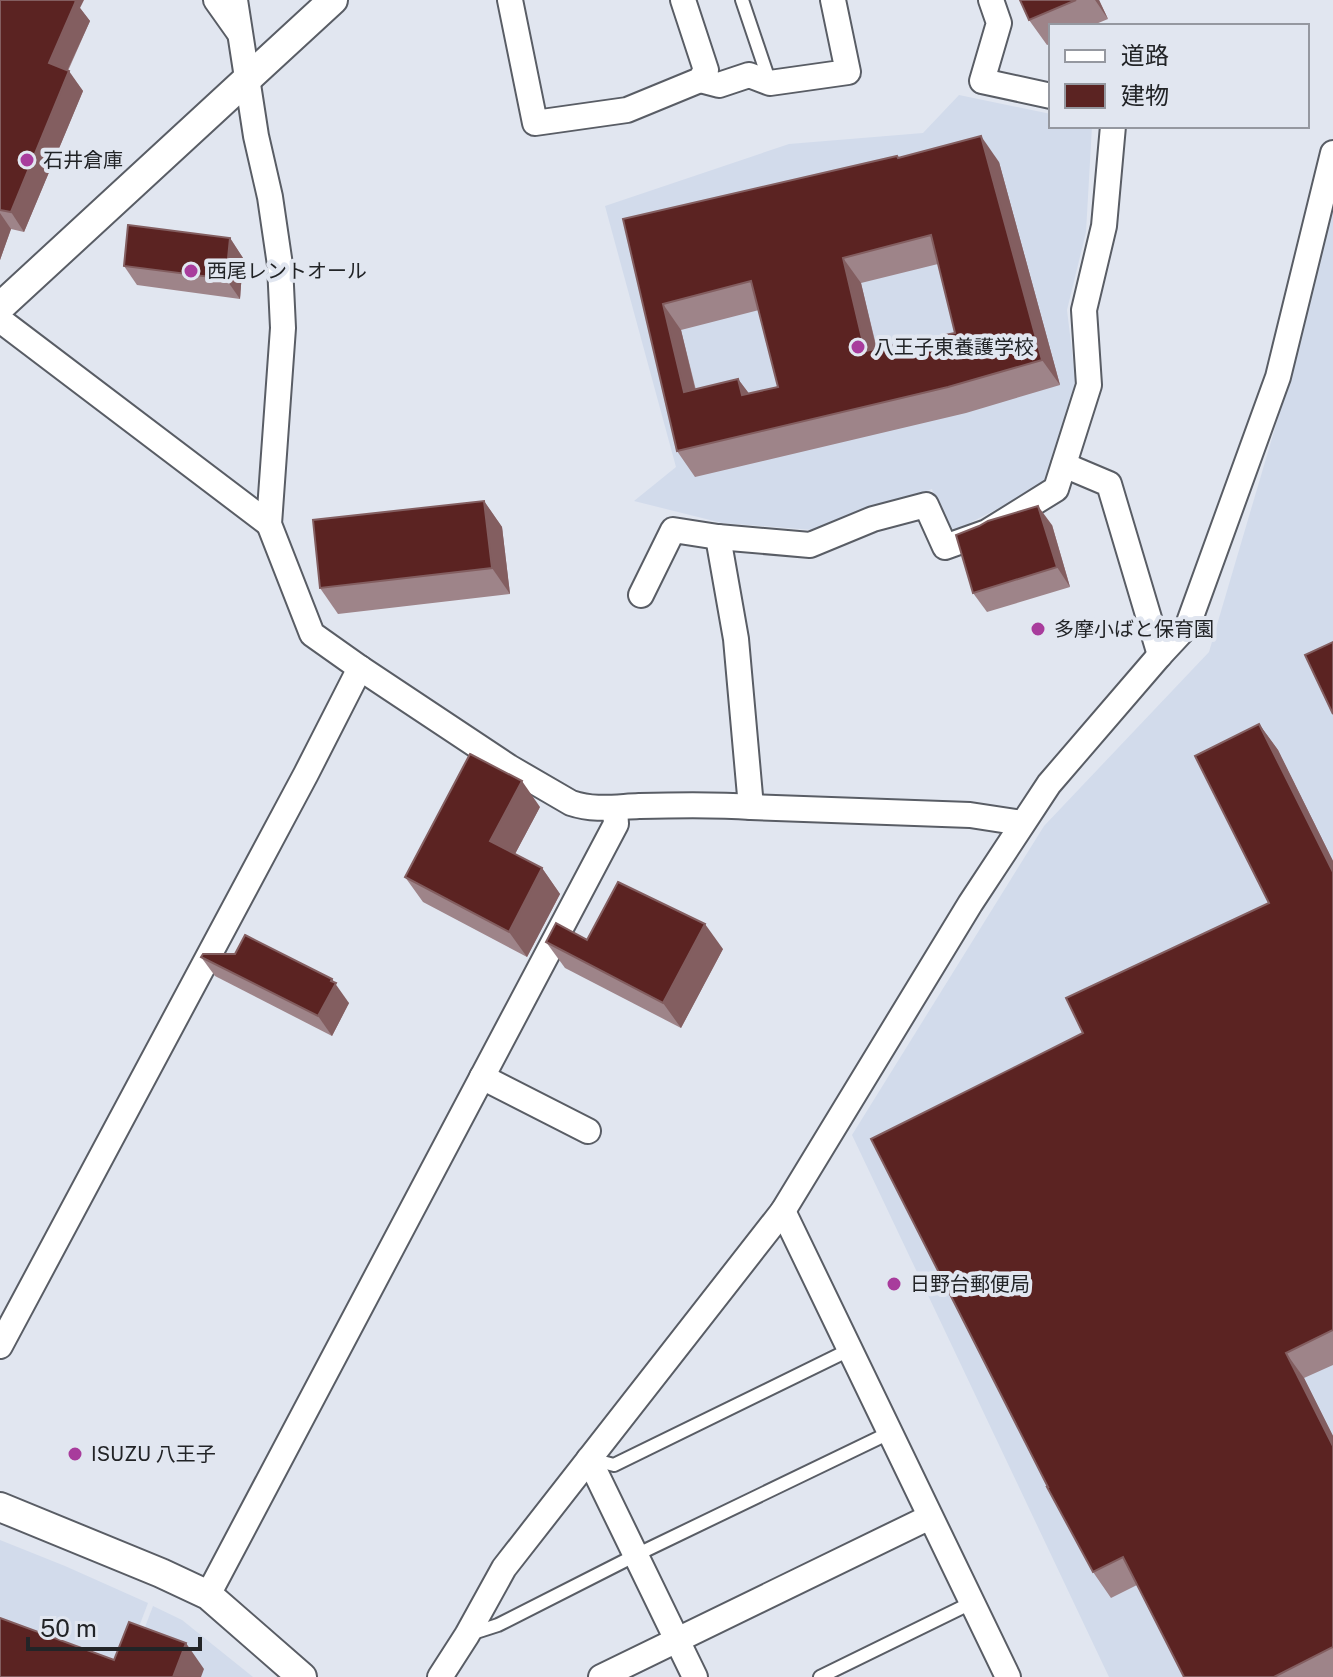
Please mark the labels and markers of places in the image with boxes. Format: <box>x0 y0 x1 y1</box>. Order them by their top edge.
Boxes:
place label: 石井倉庫 <box>43 148 123 172</box>
marker: 石井倉庫 <box>18 151 36 169</box>
place label: 西尾レントオール <box>207 259 367 283</box>
marker: 西尾レントオール <box>182 262 200 280</box>
place label: 八王子東養護学校 <box>874 335 1034 359</box>
marker: 八王子東養護学校 <box>849 338 867 356</box>
place label: 多摩小ばと保育園 <box>1054 617 1214 641</box>
marker: 多摩小ばと保育園 <box>1029 620 1047 638</box>
place label: 日野台郵便局 <box>910 1272 1030 1296</box>
marker: 日野台郵便局 <box>885 1275 903 1293</box>
place label: ISUZU 八王子 <box>91 1442 216 1466</box>
marker: ISUZU 八王子 <box>66 1445 84 1463</box>

